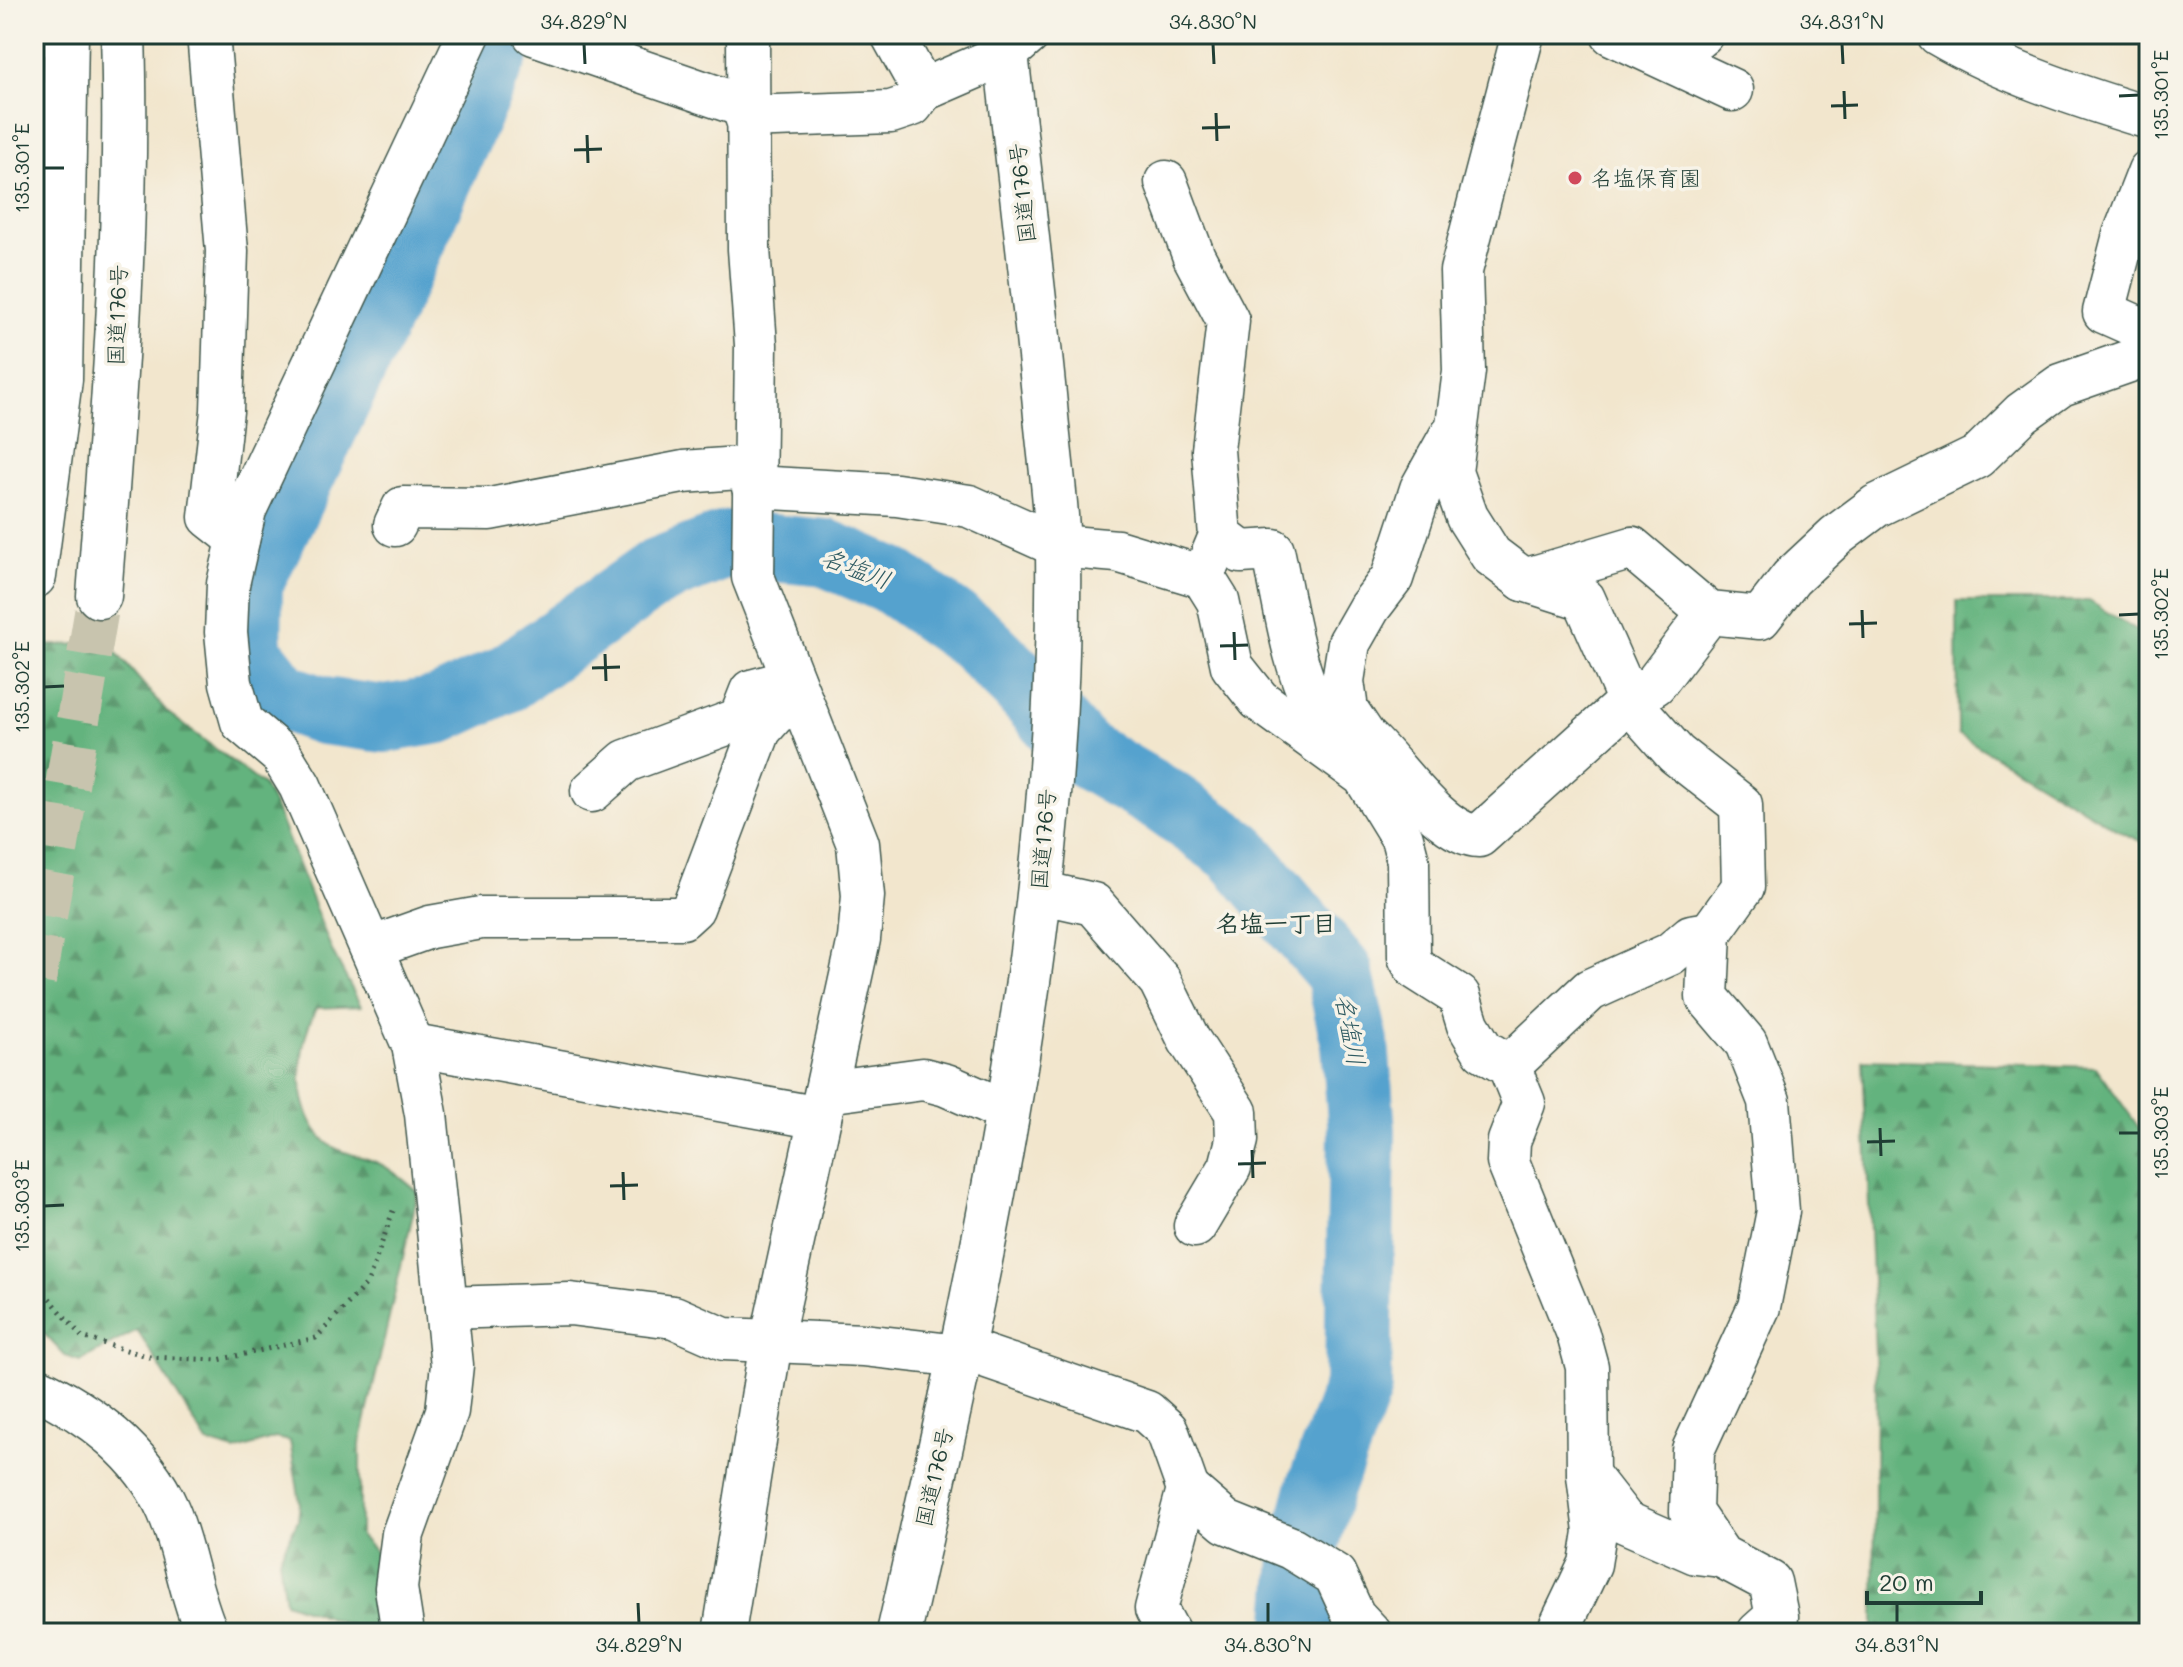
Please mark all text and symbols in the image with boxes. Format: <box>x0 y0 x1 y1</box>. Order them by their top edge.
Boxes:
text: 34.829°N <box>541 8 627 34</box>
text: 34.830°N <box>1169 8 1257 34</box>
text: 34.831°N <box>1800 8 1884 34</box>
text: 135.301°E <box>2147 50 2173 140</box>
text: 135.301°E <box>8 123 34 213</box>
street label: 国道176号 <box>1002 141 1041 245</box>
place label: 名塩保育園 <box>1591 163 1701 192</box>
marker: 名塩保育園 <box>1566 169 1584 187</box>
street label: 国道176号 <box>100 264 133 366</box>
water label: 名塩川 <box>817 540 896 595</box>
text: 135.302°E <box>2147 568 2173 660</box>
text: 135.302°E <box>8 641 34 733</box>
street label: 国道176号 <box>1024 787 1061 891</box>
district label: 名塩一丁目 <box>1216 907 1336 938</box>
water label: 名塩川 <box>1330 992 1373 1068</box>
text: 135.303°E <box>2147 1086 2173 1180</box>
text: 135.303°E <box>8 1159 34 1253</box>
street label: 国道176号 <box>908 1424 959 1530</box>
scale bar <box>1867 1555 1981 1605</box>
text: 20 m <box>1879 1566 1934 1597</box>
text: 34.829°N <box>596 1631 682 1657</box>
text: 34.830°N <box>1224 1631 1312 1657</box>
text: 34.831°N <box>1855 1631 1939 1657</box>

